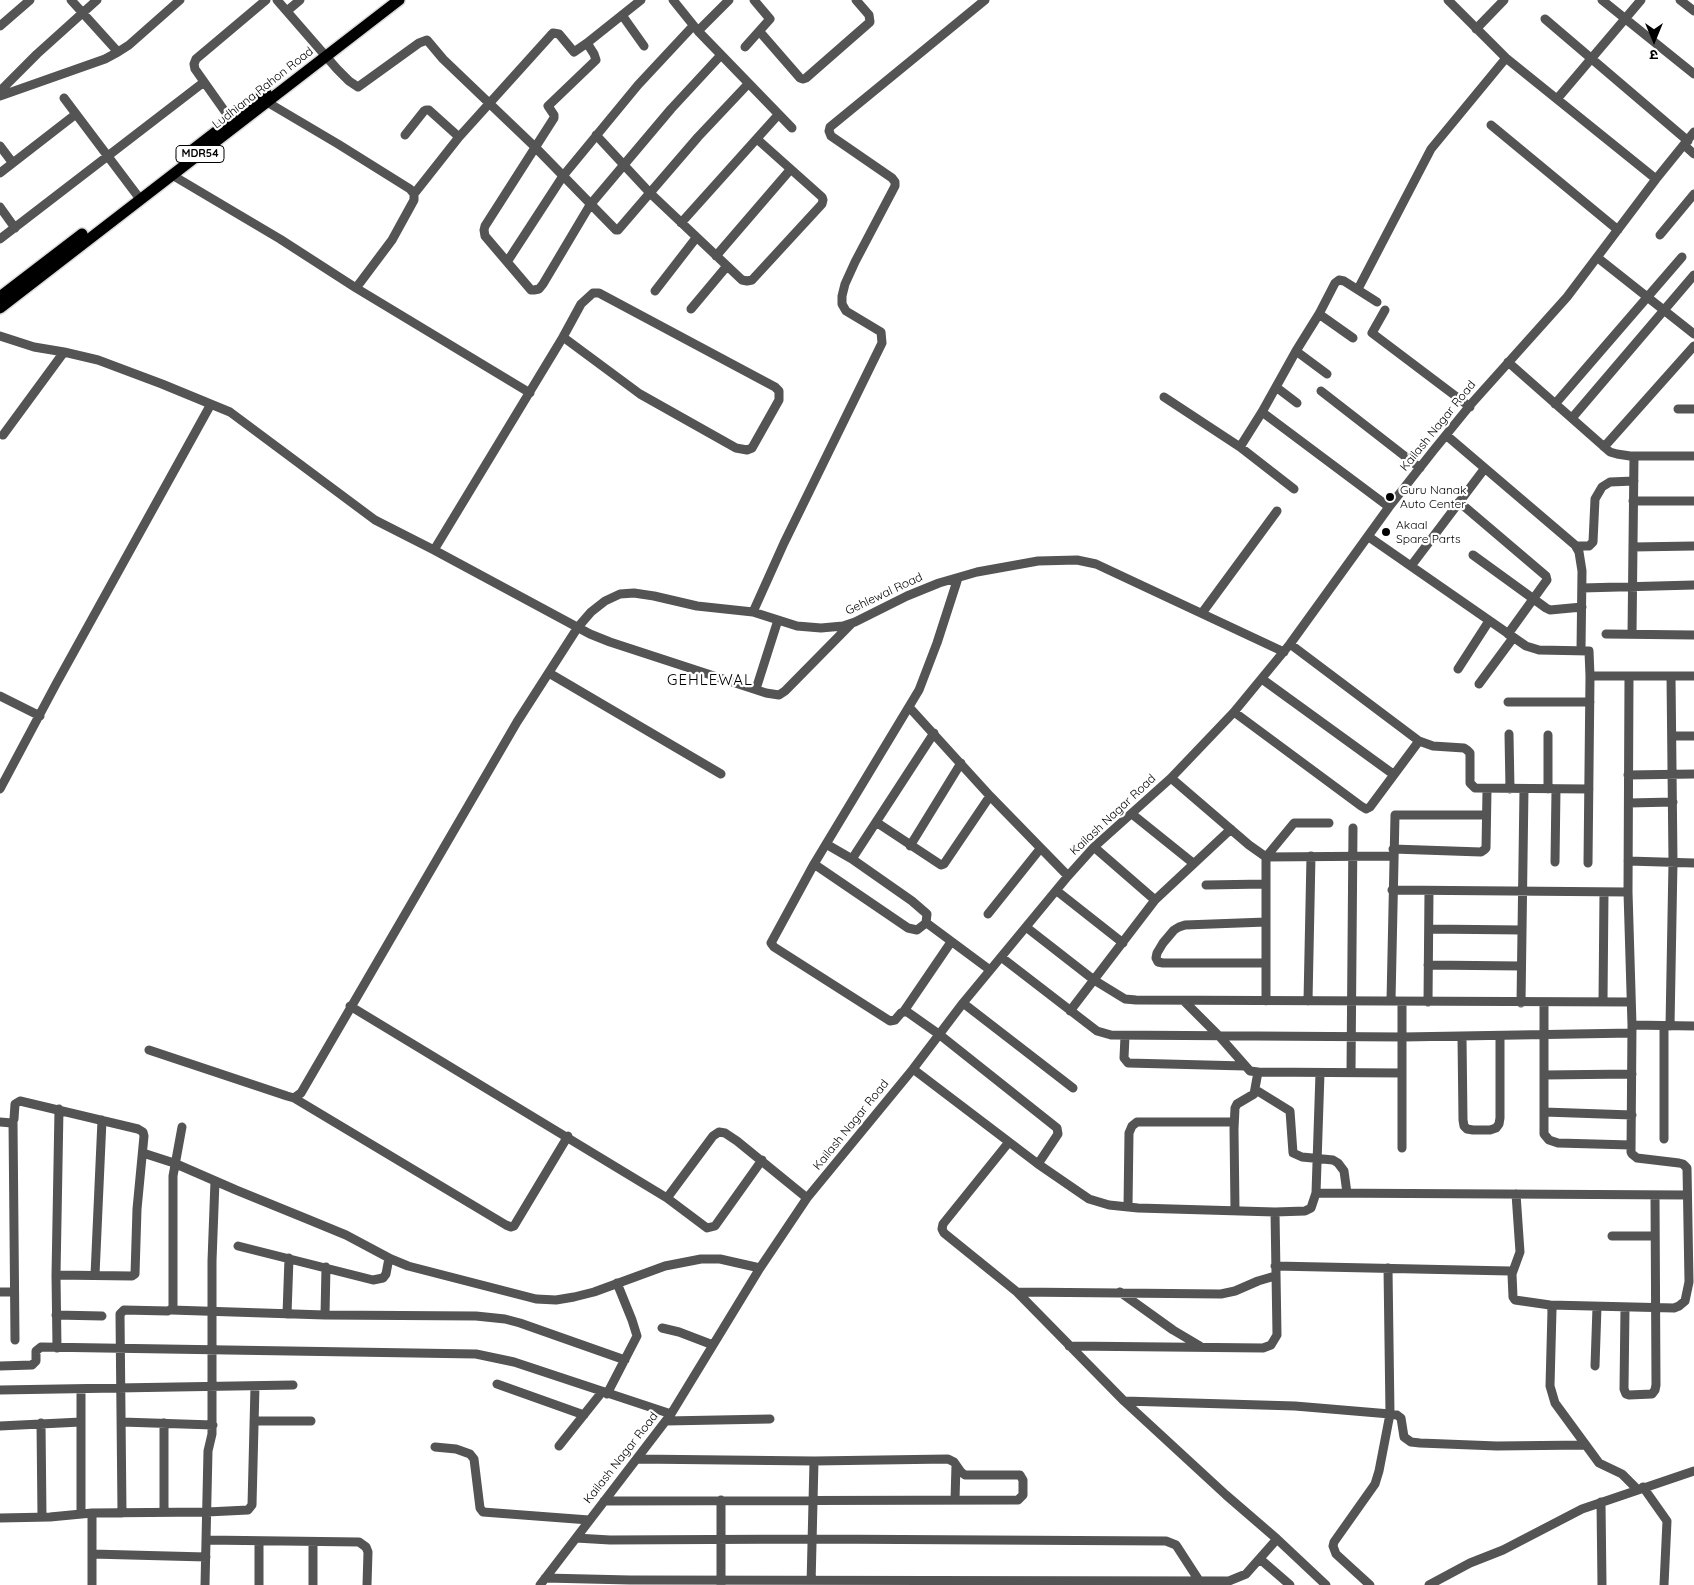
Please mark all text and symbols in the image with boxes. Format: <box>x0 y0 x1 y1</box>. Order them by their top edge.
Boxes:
north arrow <box>1629 15 1679 65</box>
street label: Ludhiana Rahon Road <box>210 44 316 132</box>
text: उ <box>1650 46 1658 64</box>
road number: MDR54 <box>176 146 224 162</box>
street label: Kailash Nagar Road <box>1397 378 1479 474</box>
place label: Guru Nanak Auto Center <box>1400 483 1467 511</box>
marker: Guru Nanak Auto Center <box>1384 491 1396 503</box>
place label: Akaal Spare Parts <box>1396 518 1461 546</box>
marker: Akaal Spare Parts <box>1380 526 1392 538</box>
street label: Gehlewal Road <box>843 570 925 618</box>
district label: GEHLEWAL <box>666 671 754 689</box>
street label: Kailash Nagar Road <box>1067 772 1159 858</box>
street label: Kailash Nagar Road <box>810 1077 892 1173</box>
street label: Kailash Nagar Road <box>581 1409 661 1507</box>

